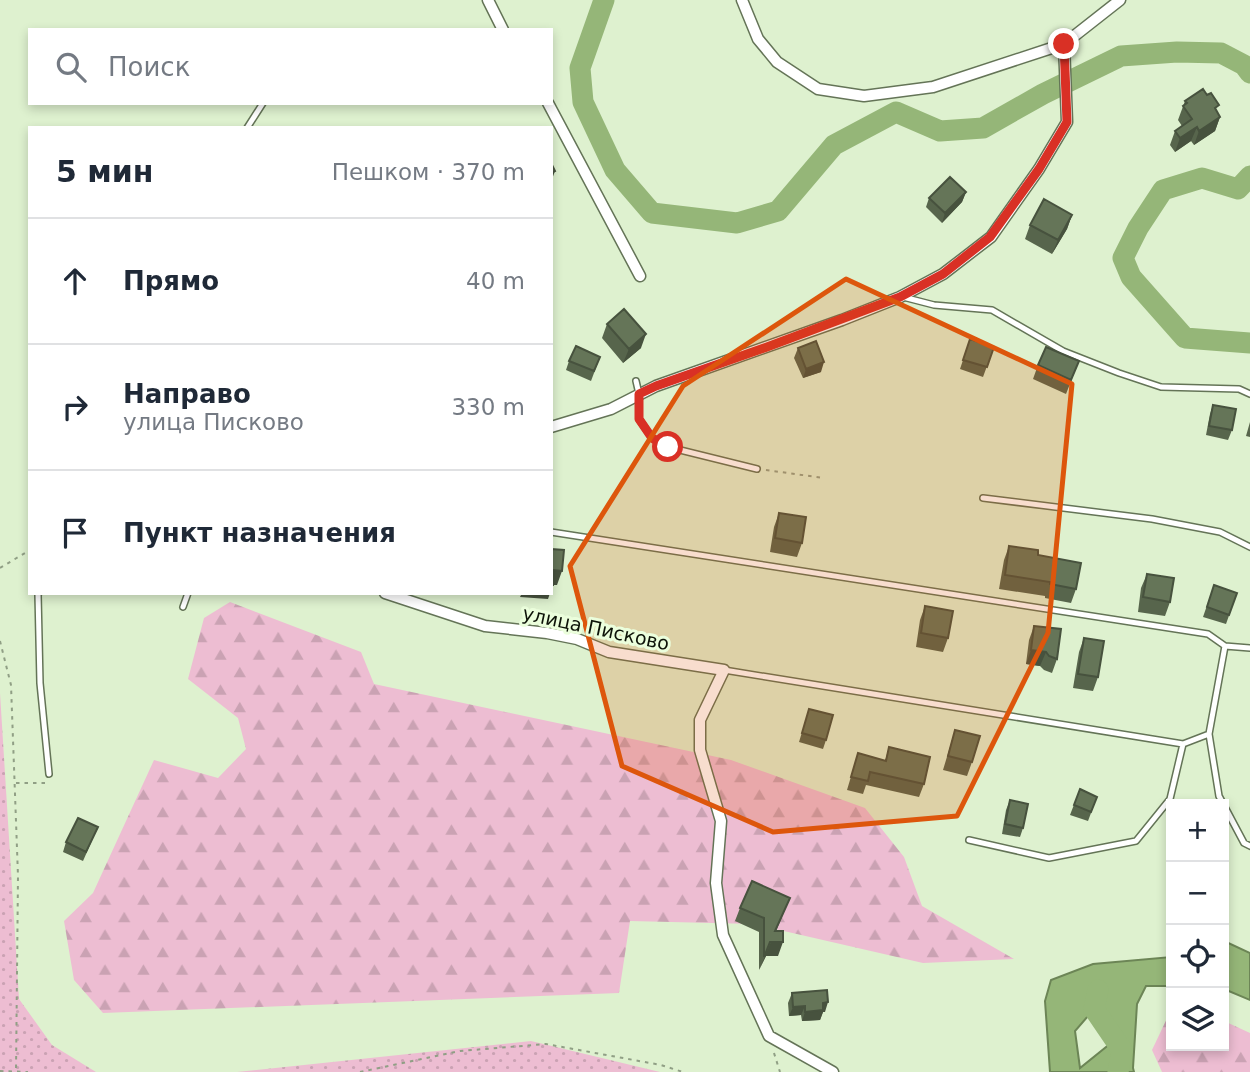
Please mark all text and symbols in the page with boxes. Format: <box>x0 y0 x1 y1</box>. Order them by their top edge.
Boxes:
search box <box>28 28 553 105</box>
route end <box>1048 28 1079 59</box>
icon: search <box>52 48 90 86</box>
text: Поиск <box>108 52 190 82</box>
text: 5 мин <box>56 154 154 189</box>
text: Пешком · 370 m <box>332 159 525 185</box>
icon: ahead <box>56 262 94 300</box>
text: Прямо <box>123 266 219 296</box>
text: 40 m <box>466 268 525 294</box>
text: Направо <box>123 379 251 409</box>
icon: right <box>56 388 94 426</box>
text: 330 m <box>451 394 525 420</box>
text: улица Писково <box>123 409 304 435</box>
route start <box>652 431 683 462</box>
icon: arrive <box>56 514 94 552</box>
text: Пункт назначения <box>123 518 396 548</box>
street label: улица Писково <box>521 602 671 654</box>
map controls <box>1166 799 1229 1051</box>
button: + <box>1166 799 1229 862</box>
button: − <box>1166 862 1229 925</box>
button: locate <box>1166 925 1229 988</box>
button: layers <box>1166 988 1229 1051</box>

